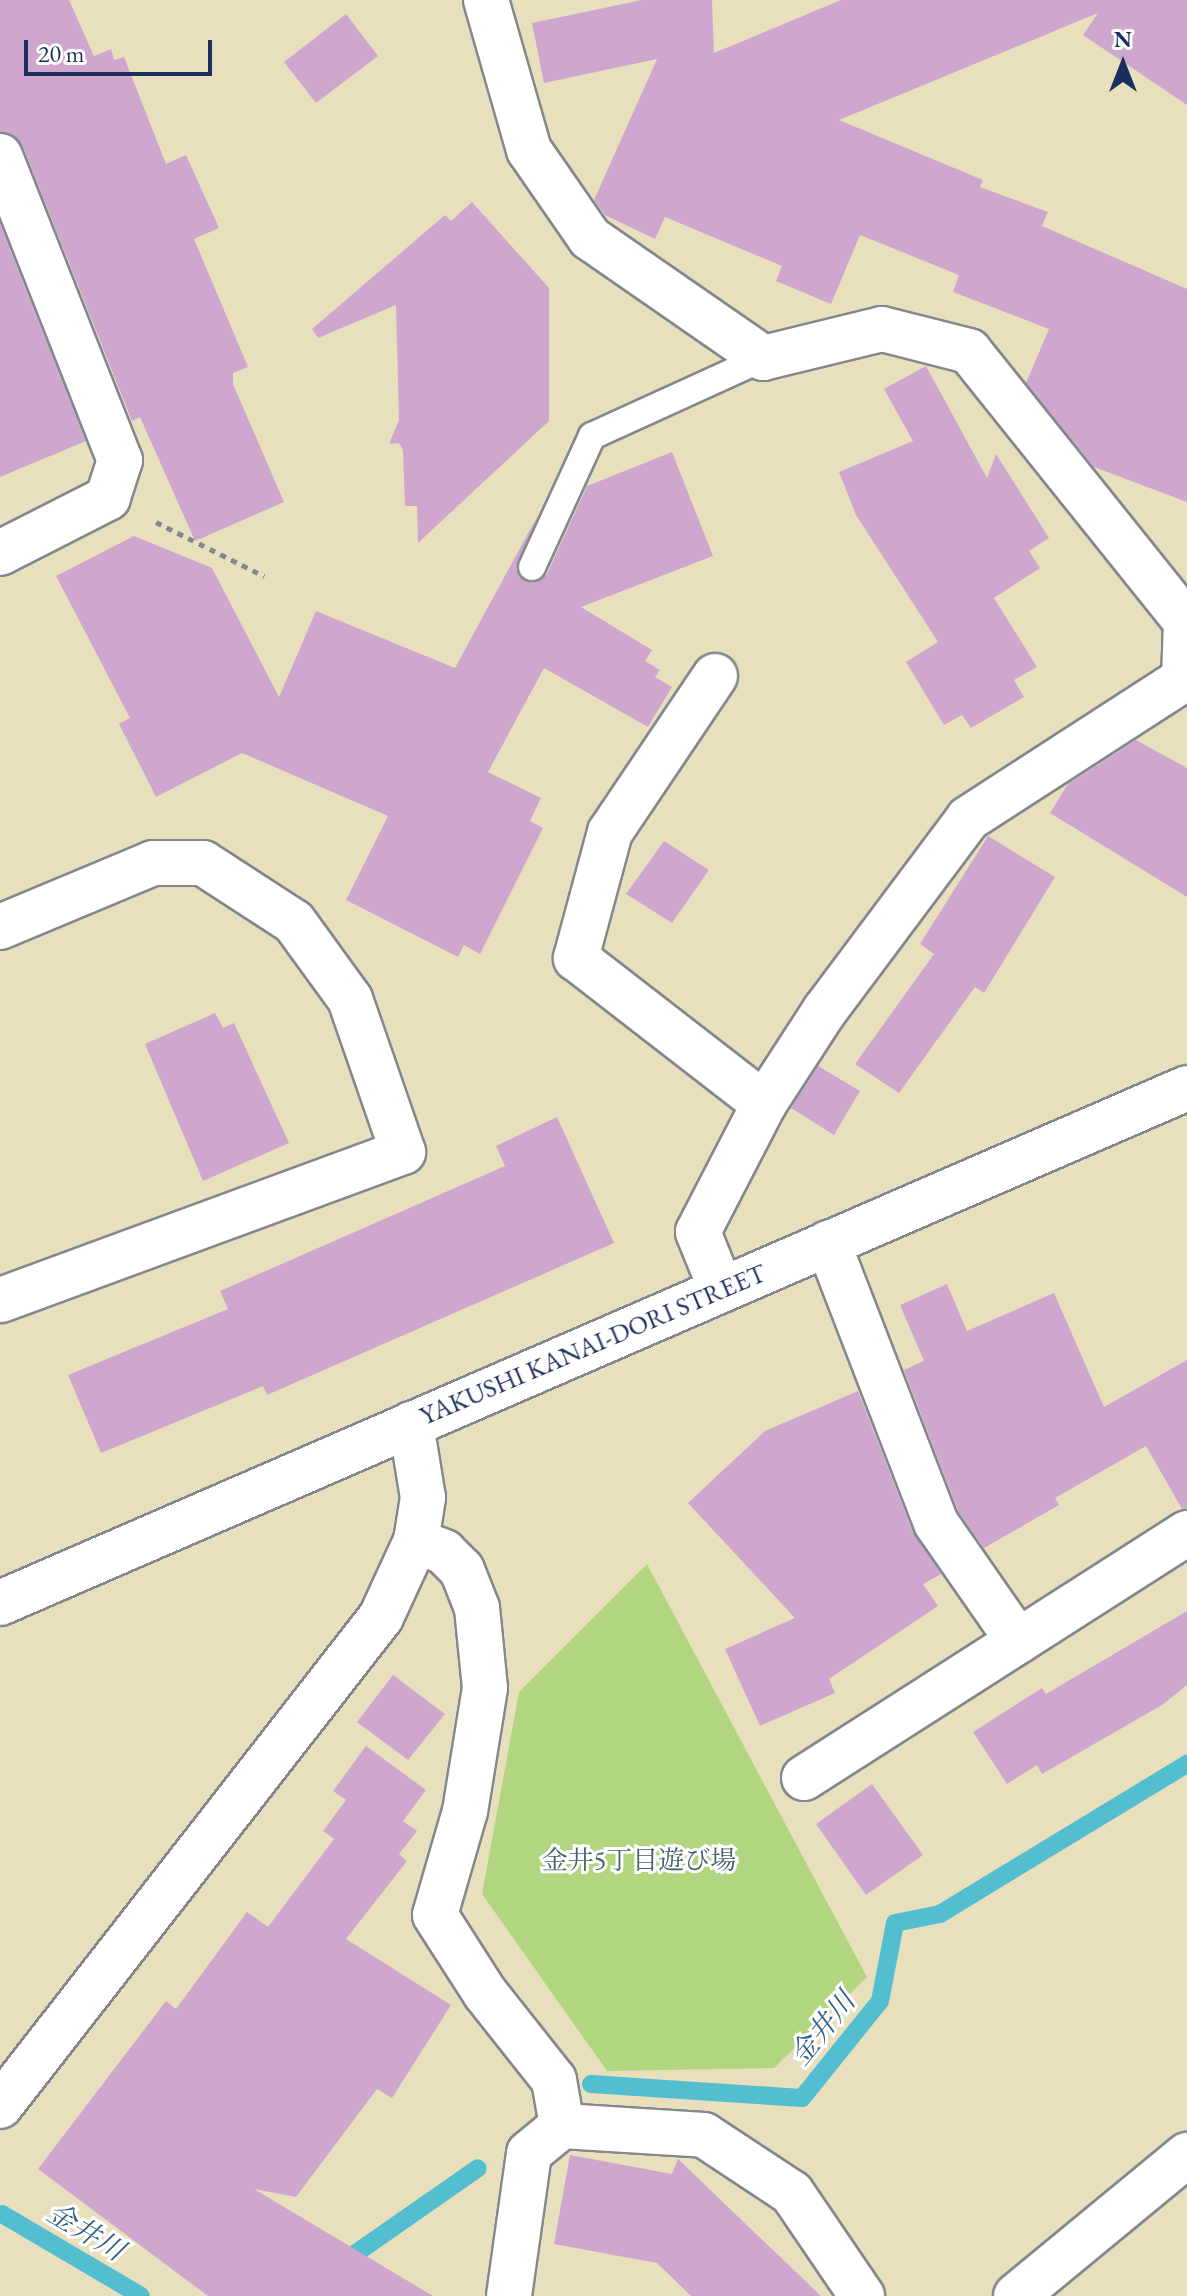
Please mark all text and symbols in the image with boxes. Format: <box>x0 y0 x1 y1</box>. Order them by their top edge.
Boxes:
scale bar <box>28 24 216 74</box>
north arrow <box>1083 24 1163 104</box>
text: N <box>1114 25 1132 54</box>
text: 20 m <box>38 38 85 69</box>
street label: YAKUSHI KANAI-DORI STREET <box>415 1258 771 1432</box>
park label: 金井5丁目遊び場 <box>542 1845 736 1877</box>
water label: 金井川 <box>783 1985 861 2071</box>
water label: 金井川 <box>41 2195 131 2267</box>

